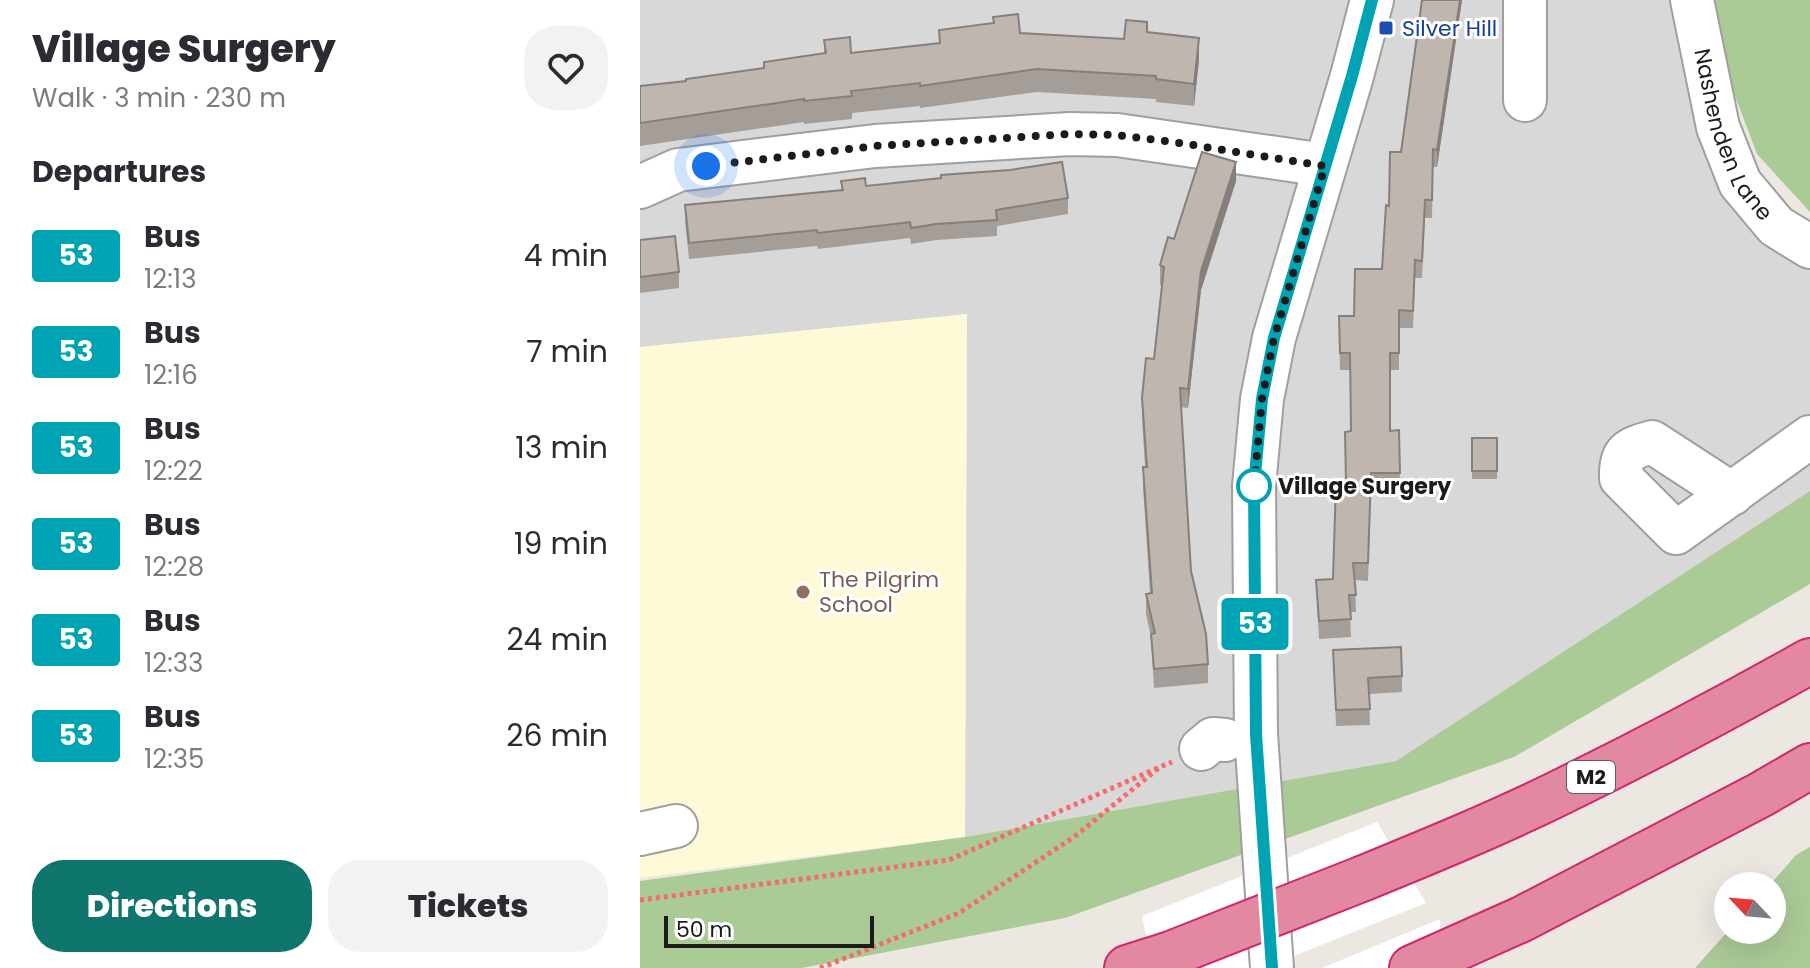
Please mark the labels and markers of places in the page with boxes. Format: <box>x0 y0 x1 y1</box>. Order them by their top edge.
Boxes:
place label: Silver Hill <box>1402 13 1497 44</box>
marker: Silver Hill <box>1377 19 1395 37</box>
marker: Village Surgery <box>1237 469 1271 503</box>
place label: Village Surgery <box>1278 471 1451 502</box>
place label: The Pilgrim School <box>819 564 939 620</box>
marker: The Pilgrim School <box>794 583 812 601</box>

